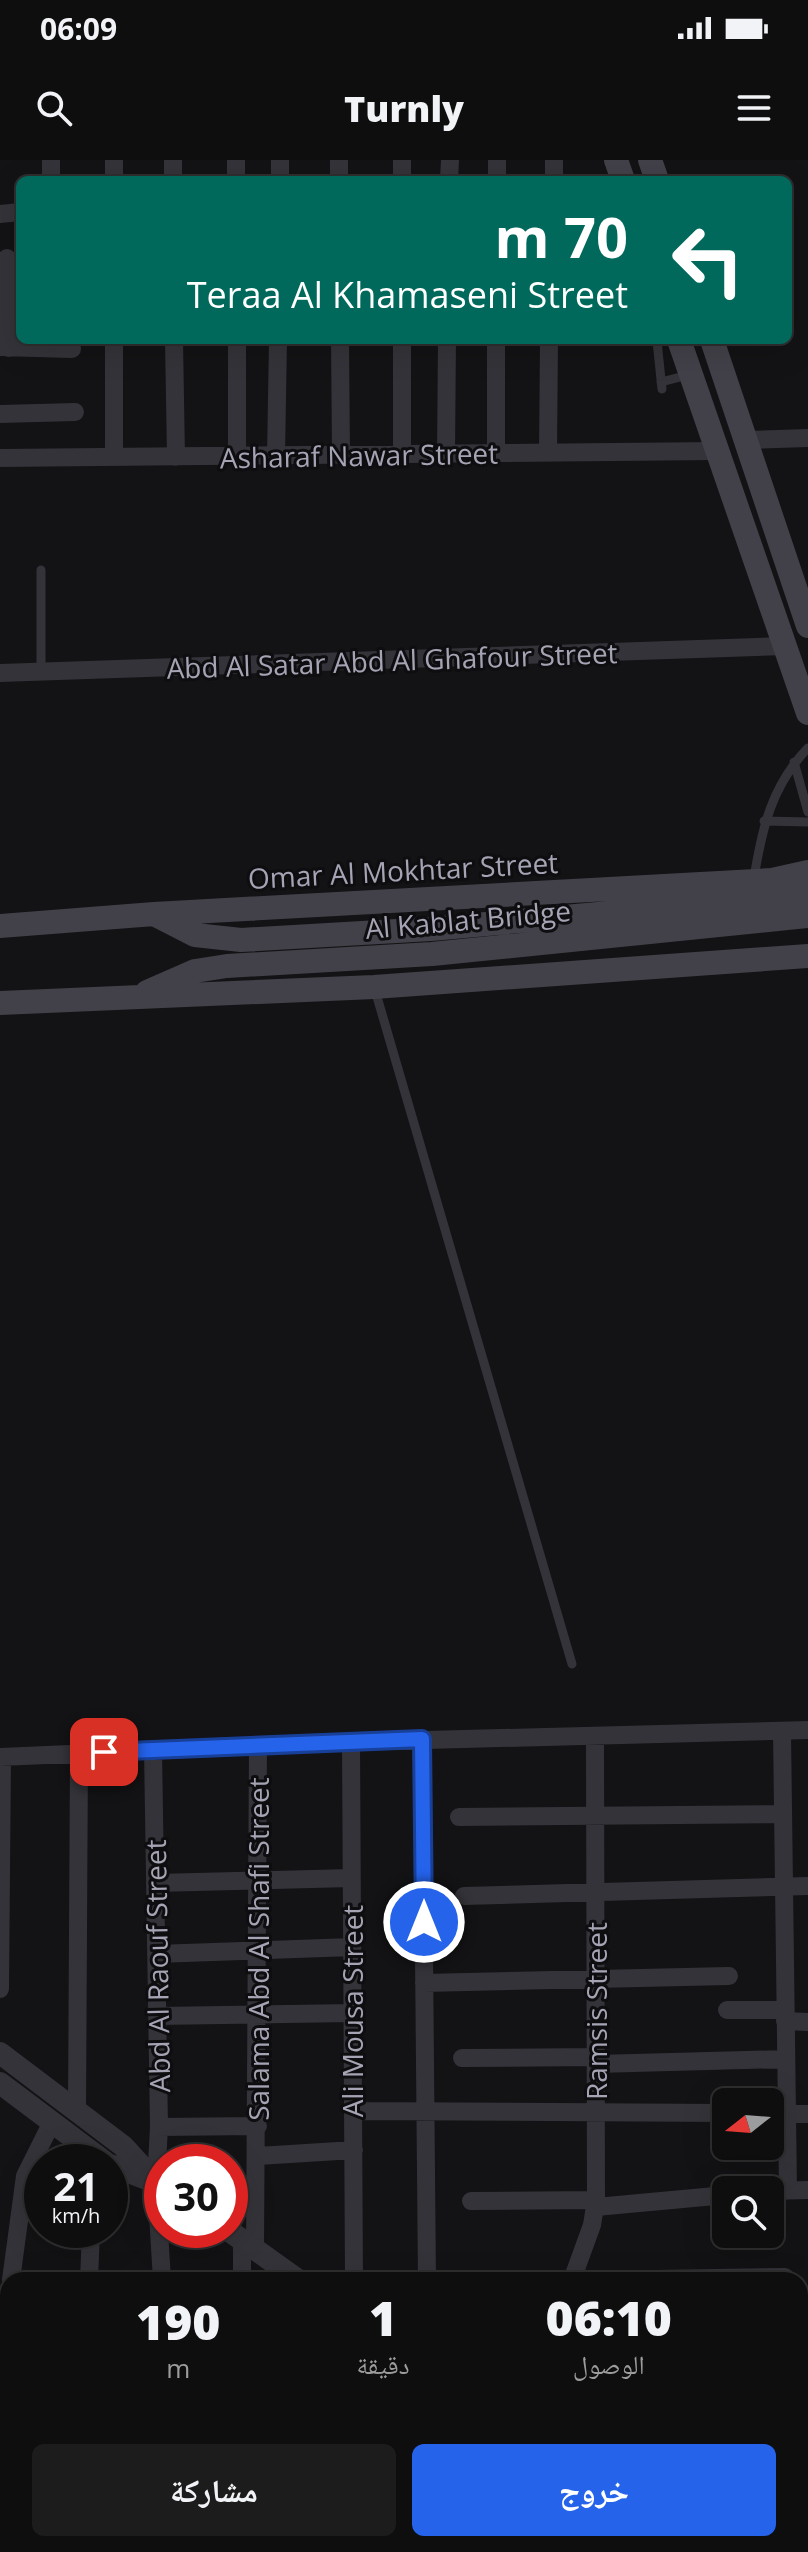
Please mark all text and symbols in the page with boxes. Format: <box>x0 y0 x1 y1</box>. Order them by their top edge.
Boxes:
text: 06:09 <box>40 8 117 49</box>
text: Turnly <box>344 84 464 133</box>
icon: search <box>32 86 76 130</box>
icon: menu <box>732 86 776 130</box>
text: 70 m <box>494 198 628 274</box>
icon: left <box>656 208 760 312</box>
text: Teraa Al Khamaseni Street <box>187 270 628 319</box>
street label: Asharaf Nawar Street <box>220 434 498 476</box>
street label: Abd Al Satar Abd Al Ghafour Street <box>166 633 618 687</box>
street label: Omar Al Mokhtar Street <box>247 843 559 897</box>
street label: Al Kablat Bridge <box>364 891 572 947</box>
pin <box>70 1718 138 1786</box>
icon: arrive <box>82 1730 126 1774</box>
street label: Salama Abd Al Shafi Street <box>239 1777 277 2121</box>
street label: Abd Al Raouf Street <box>136 1839 178 2093</box>
position arrow <box>382 1880 466 1964</box>
street label: Ali Mousa Street <box>333 1905 371 2117</box>
street label: Ramsis Street <box>577 1922 615 2100</box>
north arrow <box>712 2088 784 2160</box>
map controls <box>712 2088 784 2248</box>
speed limit sign: 30 <box>144 2144 248 2248</box>
text: 21 <box>53 2158 99 2213</box>
button: search <box>712 2176 784 2248</box>
text: km/h <box>52 2202 100 2229</box>
text: 1 <box>369 2285 397 2350</box>
text: 06:10 <box>546 2285 672 2350</box>
text: 190 <box>136 2289 220 2354</box>
text: دقيقة <box>357 2346 409 2382</box>
text: الوصول <box>573 2346 645 2382</box>
text: m <box>166 2350 190 2386</box>
button: مشاركة <box>32 2444 396 2536</box>
button: خروج <box>412 2444 776 2536</box>

